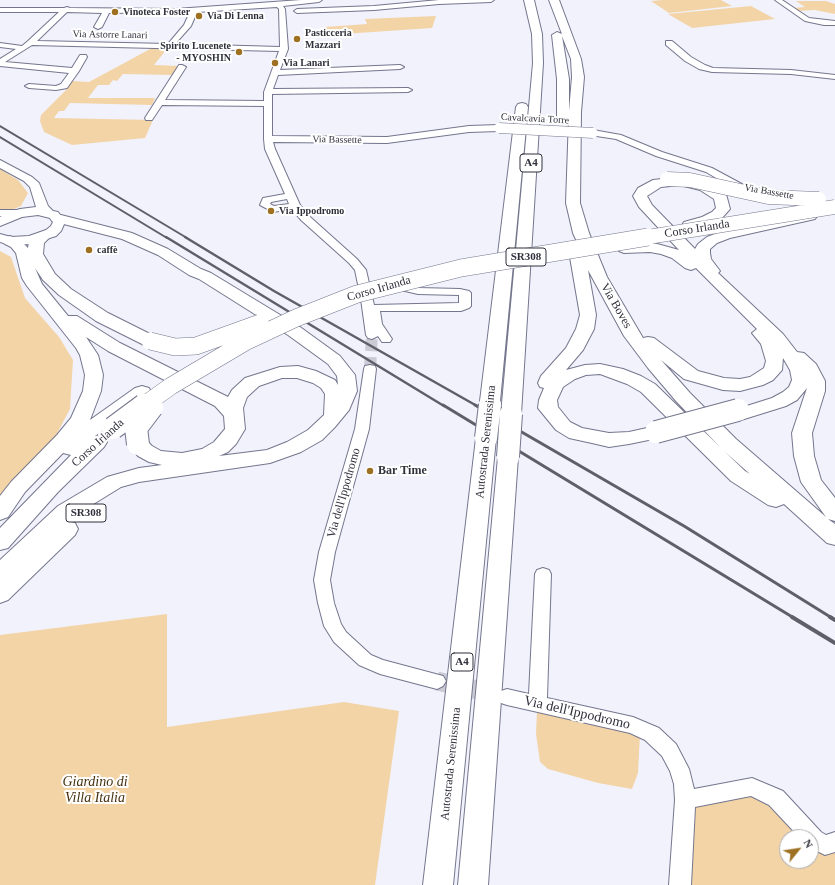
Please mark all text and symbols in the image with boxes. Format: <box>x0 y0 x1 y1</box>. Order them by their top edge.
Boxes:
place label: Vinoteca Foster <box>123 6 190 18</box>
marker: Vinoteca Foster <box>110 7 120 17</box>
place label: Via Di Lenna <box>207 10 264 22</box>
marker: Via Di Lenna <box>194 11 204 21</box>
place label: Pasticceria Mazzari <box>305 27 352 50</box>
street label: Via Astorre Lanari <box>72 28 148 42</box>
marker: Pasticceria Mazzari <box>292 34 302 44</box>
place label: Spirito Lucenete - MYOSHIN <box>160 40 231 64</box>
marker: Spirito Lucenete - MYOSHIN <box>234 47 244 57</box>
place label: Via Lanari <box>283 57 330 69</box>
marker: Via Lanari <box>270 58 280 68</box>
street label: Cavalcavia Torre <box>501 111 569 127</box>
street label: Via Bassette <box>312 134 362 146</box>
road number: A4 <box>520 154 542 172</box>
street label: Via Bassette <box>744 182 794 202</box>
place label: Via Ippodromo <box>279 205 344 217</box>
marker: Via Ippodromo <box>266 206 276 216</box>
street label: Corso Irlanda <box>663 217 731 241</box>
place label: caffè <box>97 244 118 256</box>
marker: caffè <box>84 245 94 255</box>
road number: SR308 <box>506 248 546 266</box>
street label: Corso Irlanda <box>345 273 413 305</box>
street label: Via Boves <box>597 281 635 331</box>
street label: Autostrada Serenissima <box>473 385 499 499</box>
street label: Corso Irlanda <box>69 416 127 470</box>
street label: Via dell'Ippodromo <box>324 446 364 540</box>
place label: Bar Time <box>378 464 427 478</box>
marker: Bar Time <box>365 466 375 476</box>
road number: SR308 <box>66 504 106 522</box>
road number: A4 <box>451 653 473 671</box>
street label: Via dell'Ippodromo <box>522 693 632 733</box>
street label: Autostrada Serenissima <box>438 707 464 821</box>
park label: Giardino di Villa Italia <box>62 774 128 806</box>
north arrow <box>779 829 819 869</box>
text: N <box>801 837 816 850</box>

